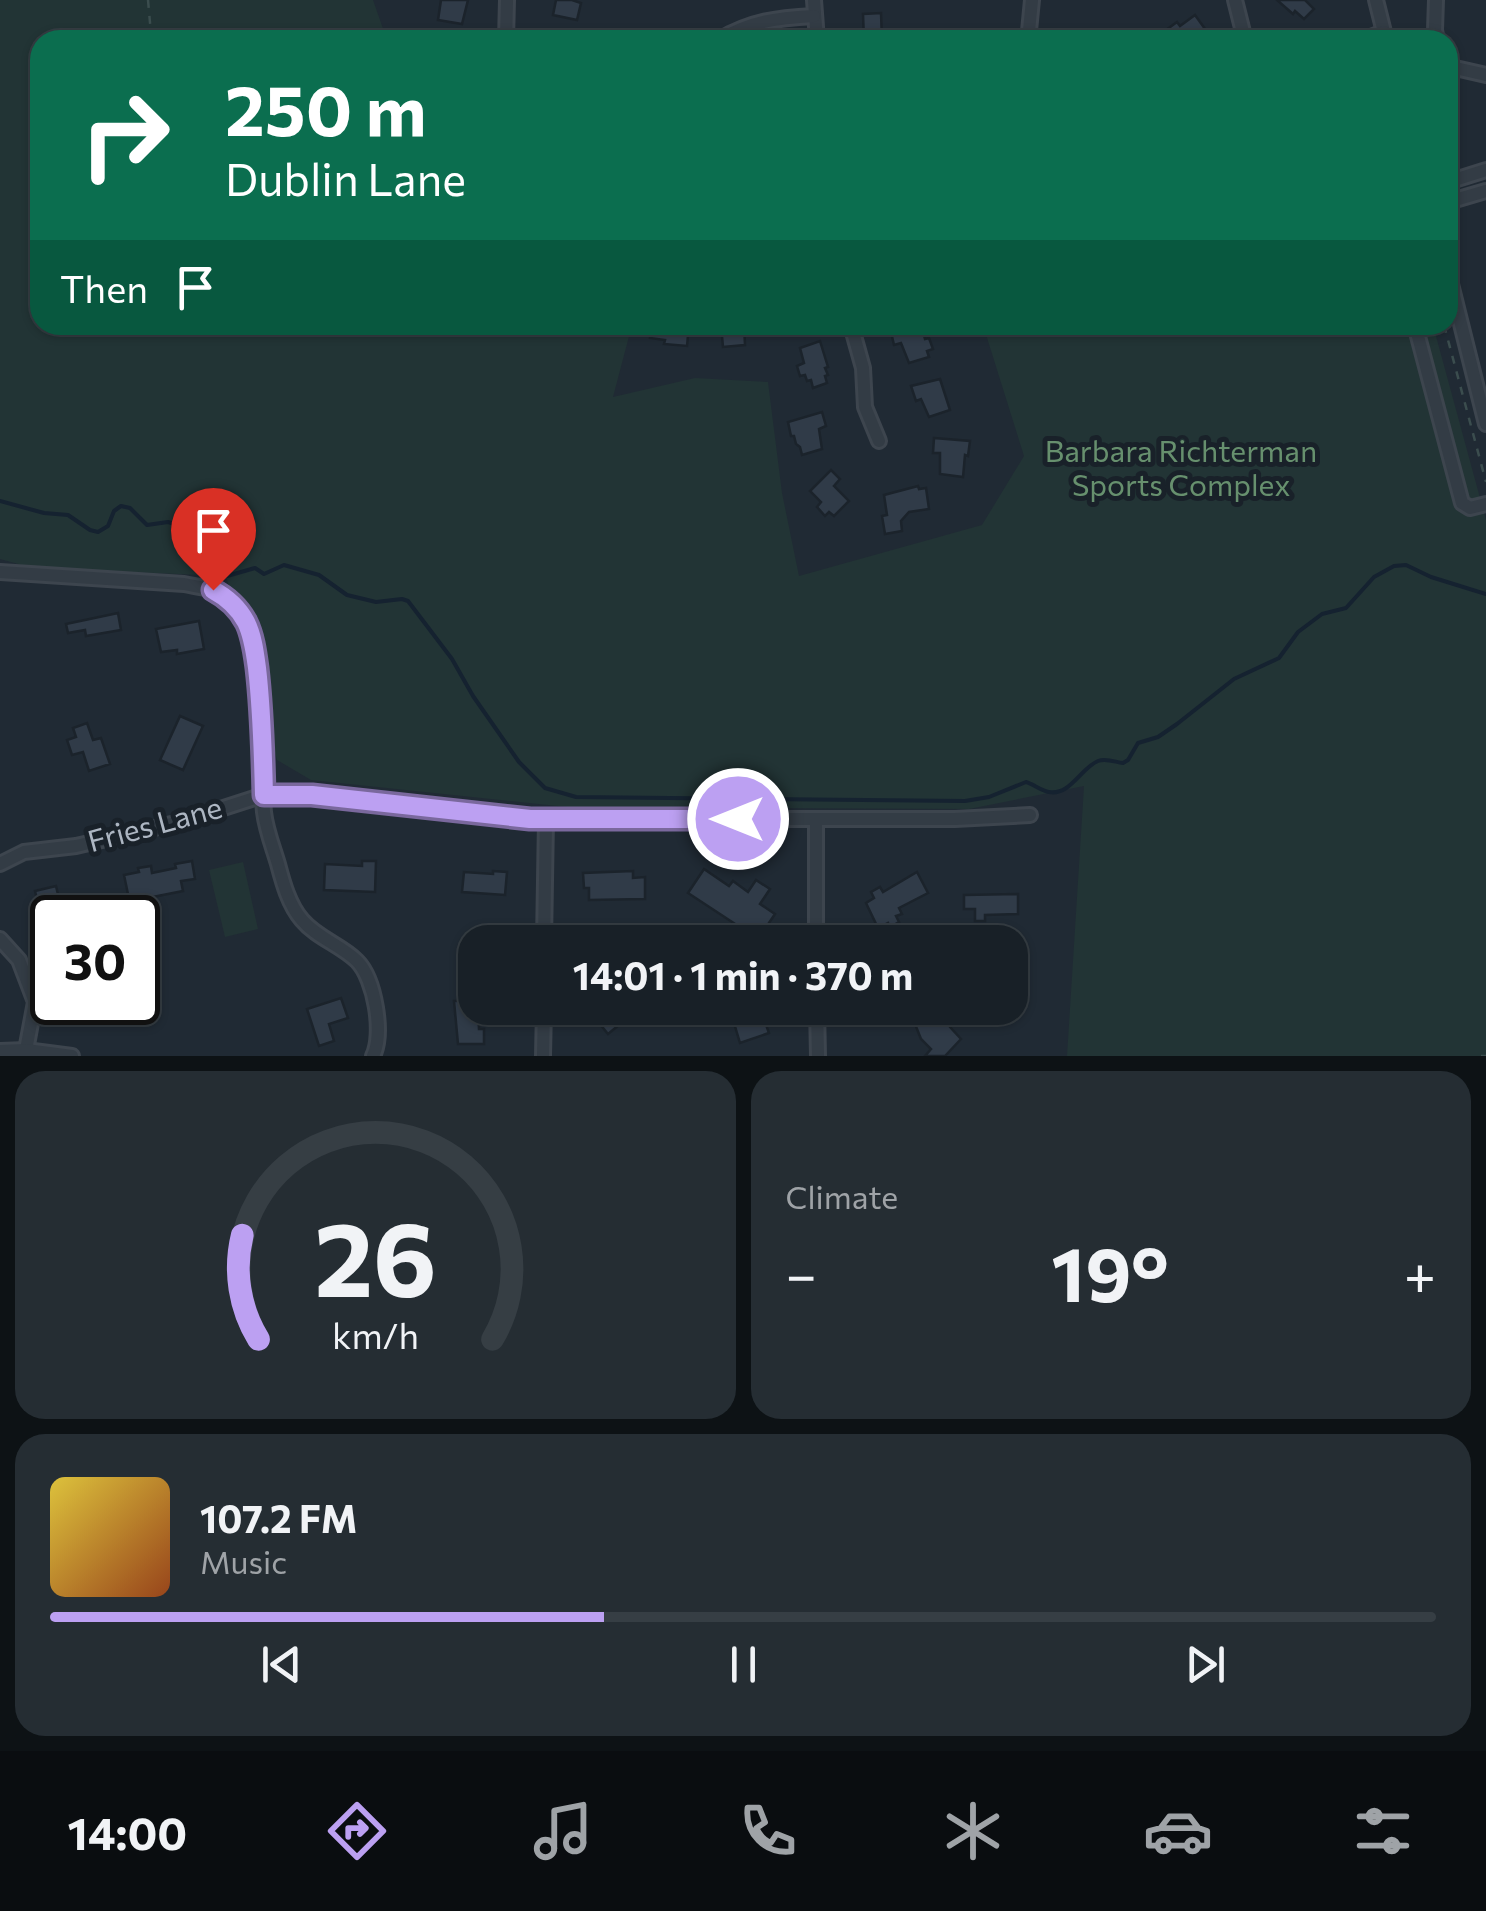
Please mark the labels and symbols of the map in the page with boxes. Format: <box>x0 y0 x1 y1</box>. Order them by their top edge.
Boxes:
park label: Barbara Richterman Sports Complex <box>1045 431 1317 502</box>
pin <box>171 488 256 591</box>
position arrow <box>686 767 790 871</box>
street label: Fries Lane <box>83 787 226 858</box>
speed limit sign: 30 <box>30 895 160 1025</box>

